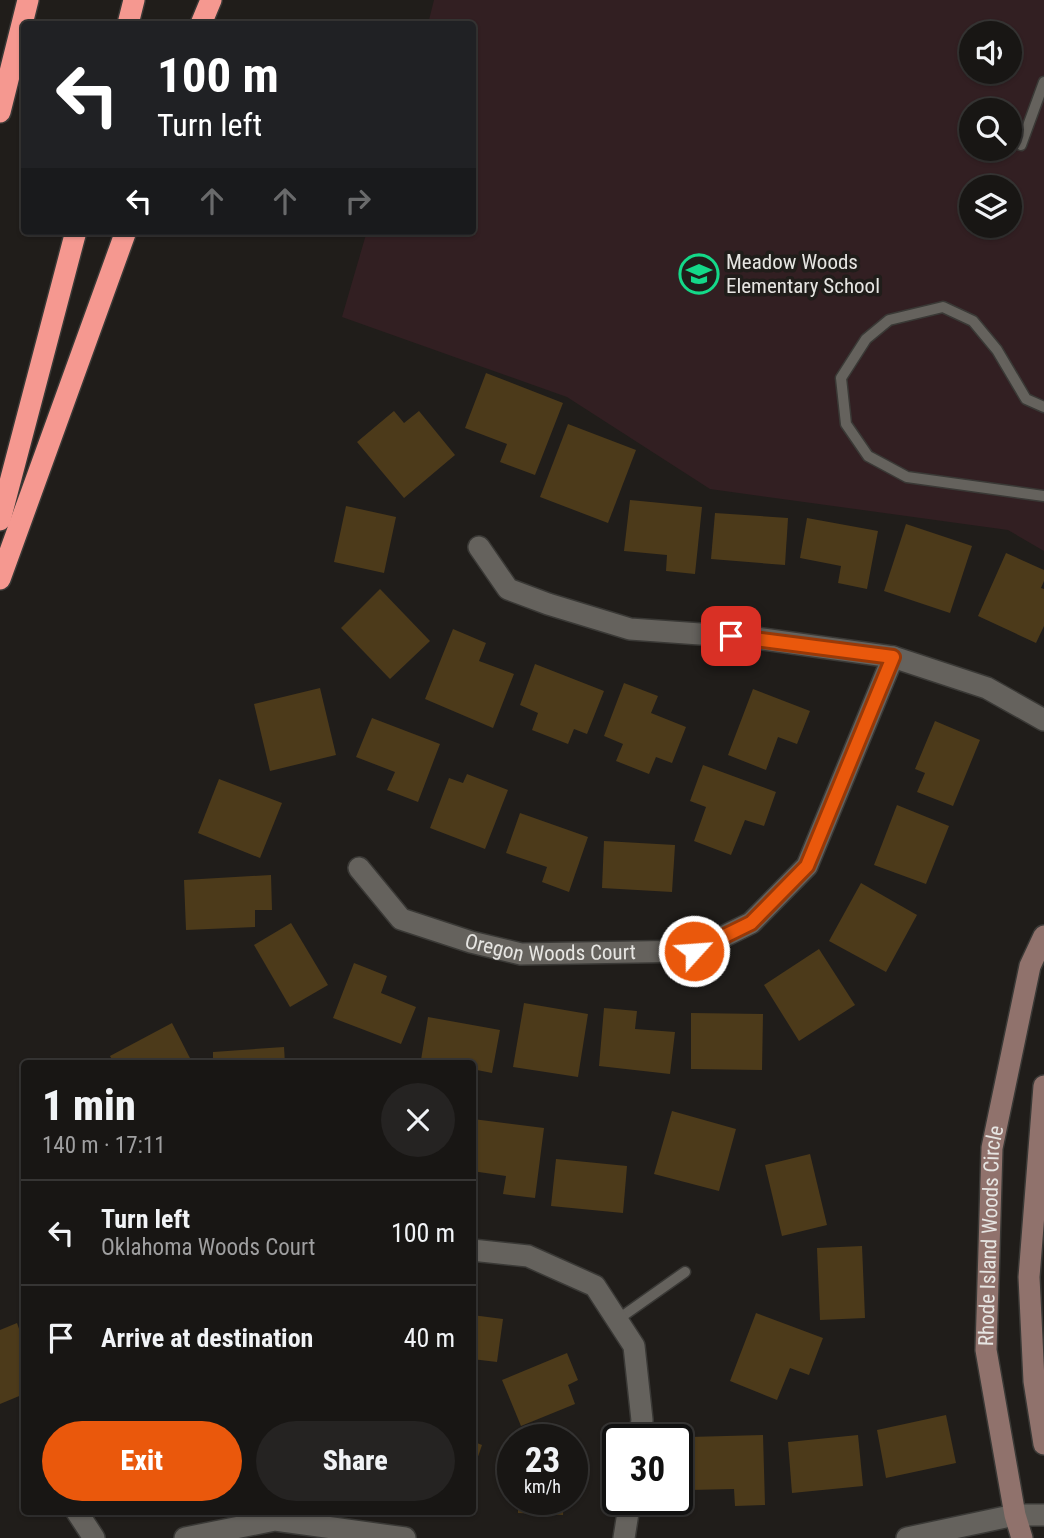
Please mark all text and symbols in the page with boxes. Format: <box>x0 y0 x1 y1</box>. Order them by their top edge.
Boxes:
map controls <box>959 21 1022 238</box>
button: sound <box>959 21 1022 84</box>
text: 100 m <box>157 47 279 104</box>
icon: left <box>42 49 133 140</box>
button: search <box>959 98 1022 161</box>
text: Turn left <box>157 106 262 144</box>
button: layers <box>959 175 1022 238</box>
icon: left <box>120 182 158 220</box>
icon: ahead <box>193 182 231 220</box>
icon: ahead <box>266 182 304 220</box>
icon: right <box>339 182 377 220</box>
place label: Meadow Woods Elementary School <box>726 250 880 298</box>
school or university icon: Meadow Woods Elementary School <box>678 253 720 295</box>
pin <box>701 606 761 666</box>
icon: arrive <box>712 617 750 655</box>
position arrow <box>657 914 731 988</box>
street label: Oregon Woods Court <box>463 929 636 966</box>
text: 1 min <box>42 1081 136 1130</box>
button: close <box>381 1083 455 1157</box>
street label: Rhode Island Woods Circle <box>974 1123 1008 1346</box>
text: 140 m · 17:11 <box>42 1132 166 1159</box>
text: Turn left <box>101 1204 190 1234</box>
icon: left <box>42 1214 80 1252</box>
text: 100 m <box>391 1218 455 1248</box>
text: Oklahoma Woods Court <box>101 1234 315 1261</box>
icon: arrive <box>42 1319 80 1357</box>
text: Arrive at destination <box>101 1323 313 1353</box>
text: 40 m <box>404 1323 455 1353</box>
button: Exit <box>42 1421 242 1501</box>
button: Share <box>256 1421 455 1501</box>
speed limit sign: 30 <box>602 1424 693 1515</box>
text: 23 <box>525 1440 560 1481</box>
text: km/h <box>524 1476 561 1497</box>

